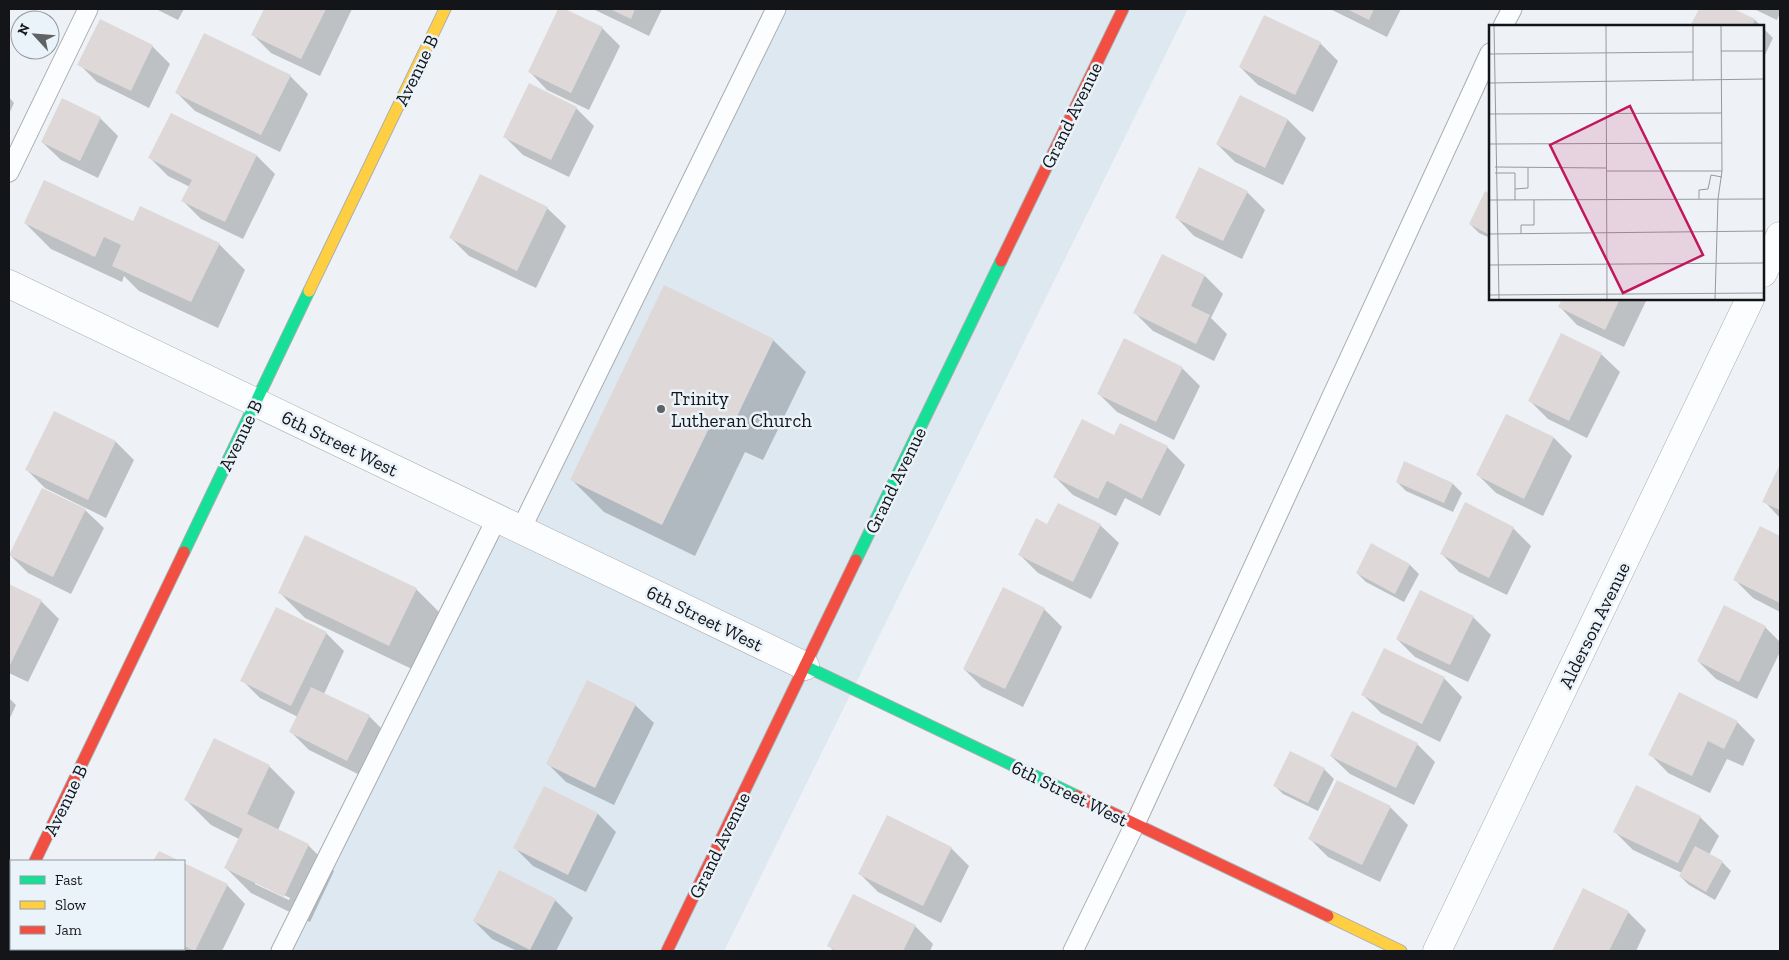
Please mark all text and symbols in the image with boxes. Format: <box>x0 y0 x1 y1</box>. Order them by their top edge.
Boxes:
north arrow <box>10 10 60 60</box>
text: N <box>14 21 34 38</box>
inset map <box>1489 25 1764 300</box>
street label: Avenue B <box>389 31 443 109</box>
street label: Grand Avenue <box>1036 58 1107 172</box>
place label: Trinity Lutheran Church <box>671 387 812 432</box>
street label: Avenue B <box>213 396 267 474</box>
marker: Trinity Lutheran Church <box>655 403 667 415</box>
street label: 6th Street West <box>278 405 402 482</box>
street label: Grand Avenue <box>860 423 931 537</box>
street label: Alderson Avenue <box>1554 558 1635 692</box>
street label: 6th Street West <box>643 580 767 657</box>
street label: 6th Street West <box>1008 755 1132 832</box>
street label: Avenue B <box>38 761 92 839</box>
street label: Grand Avenue <box>684 788 755 902</box>
legend <box>10 860 185 950</box>
text: Fast <box>55 871 83 889</box>
text: Slow <box>55 896 87 914</box>
text: Jam <box>55 921 82 939</box>

